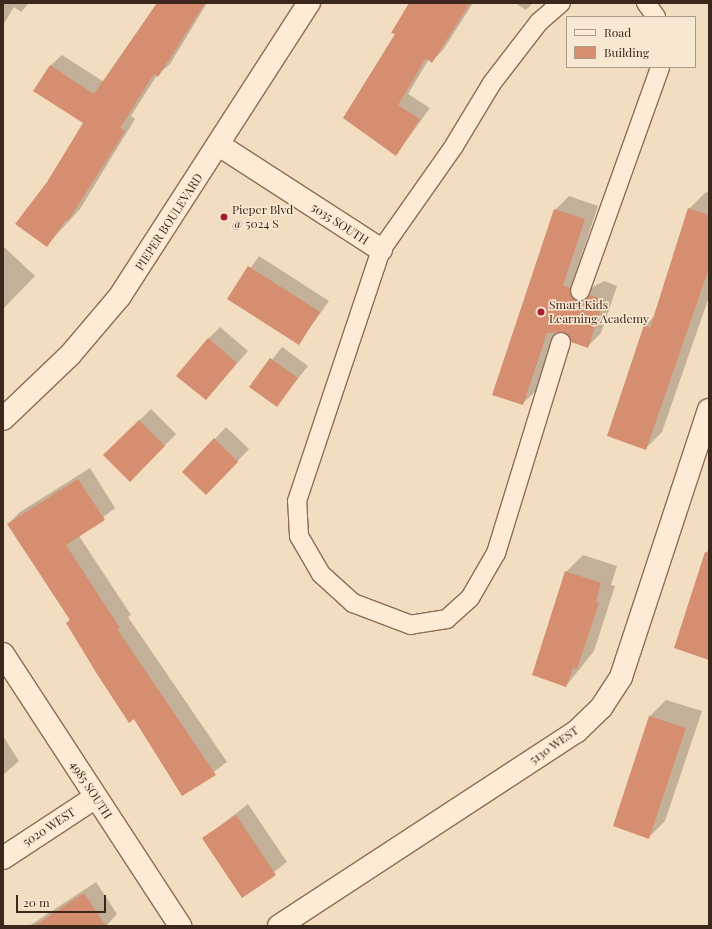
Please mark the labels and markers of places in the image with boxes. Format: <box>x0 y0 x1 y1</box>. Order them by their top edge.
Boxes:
place label: Pieper Blvd @ 5024 S <box>232 203 294 231</box>
marker: Pieper Blvd @ 5024 S <box>219 212 229 222</box>
place label: Smart Kids Learning Academy <box>549 298 649 326</box>
marker: Smart Kids Learning Academy <box>536 307 546 317</box>

